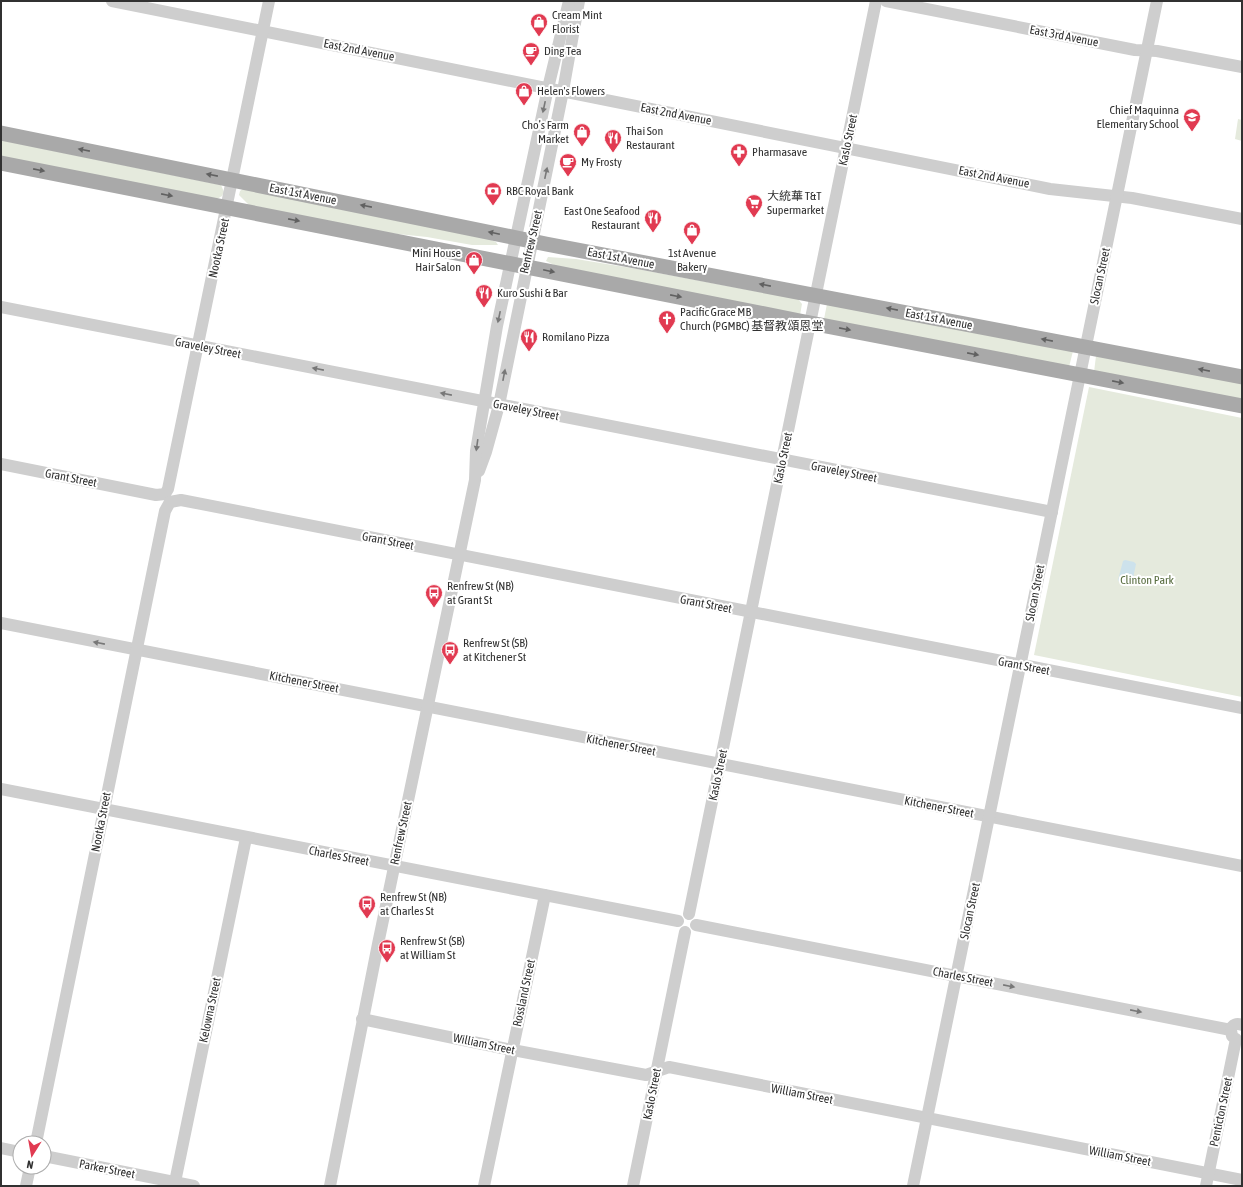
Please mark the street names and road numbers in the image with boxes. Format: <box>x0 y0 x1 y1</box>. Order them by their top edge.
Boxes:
street label: East 3rd Avenue <box>1028 22 1100 50</box>
street label: East 2nd Avenue <box>322 36 396 64</box>
street label: East 2nd Avenue <box>639 100 713 128</box>
street label: Kaslo Street <box>836 113 860 167</box>
street label: East 2nd Avenue <box>957 163 1031 191</box>
street label: East 1st Avenue <box>268 181 338 207</box>
street label: Renfrew Street <box>517 208 545 275</box>
street label: Nootka Street <box>206 216 232 279</box>
street label: East 1st Avenue <box>586 245 656 271</box>
street label: Slocan Street <box>1087 246 1113 306</box>
street label: East 1st Avenue <box>904 306 974 332</box>
street label: Graveley Street <box>174 335 243 361</box>
street label: Graveley Street <box>492 397 561 423</box>
street label: Kaslo Street <box>771 431 795 485</box>
street label: Graveley Street <box>810 459 879 485</box>
street label: Grant Street <box>44 466 99 490</box>
street label: Grant Street <box>361 529 416 553</box>
street label: Slocan Street <box>1023 563 1047 623</box>
street label: Grant Street <box>679 592 734 616</box>
street label: Grant Street <box>997 654 1052 678</box>
street label: Kitchener Street <box>268 668 340 696</box>
street label: Kitchener Street <box>585 731 657 759</box>
street label: Kaslo Street <box>706 748 730 802</box>
street label: Nootka Street <box>88 790 114 853</box>
street label: Kitchener Street <box>903 793 975 821</box>
street label: Renfrew Street <box>387 799 415 866</box>
street label: Charles Street <box>308 843 371 869</box>
street label: Slocan Street <box>957 881 983 941</box>
street label: Rossland Street <box>510 958 538 1028</box>
street label: Charles Street <box>932 964 995 990</box>
street label: Kelowna Street <box>196 976 224 1044</box>
street label: William Street <box>452 1031 517 1057</box>
street label: Kaslo Street <box>640 1067 664 1121</box>
street label: Penticton Street <box>1207 1076 1235 1148</box>
street label: William Street <box>770 1081 835 1107</box>
street label: William Street <box>1088 1143 1153 1169</box>
street label: Parker Street <box>78 1157 137 1181</box>

